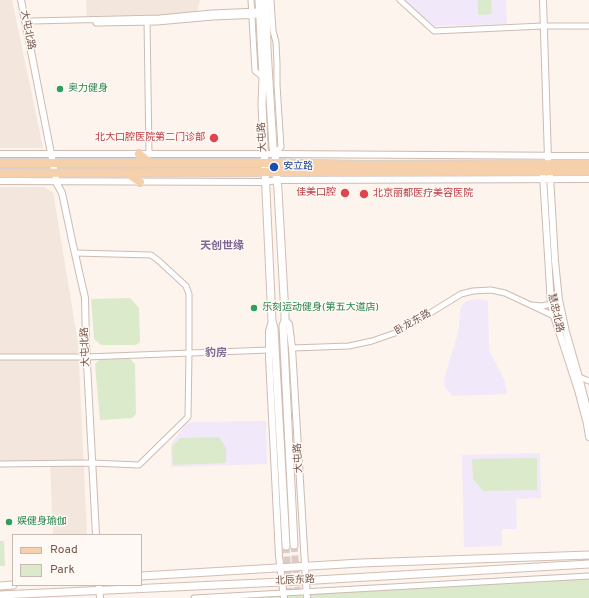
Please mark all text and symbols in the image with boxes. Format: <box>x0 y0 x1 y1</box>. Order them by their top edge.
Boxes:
street label: 大屯北路 <box>17 9 37 51</box>
place label: 奥力健身 <box>68 83 108 95</box>
marker: 奥力健身 <box>55 84 65 94</box>
street label: 大屯路 <box>256 122 270 152</box>
place label: 北大口腔医院第二门诊部 <box>95 132 205 144</box>
marker: 北大口腔医院第二门诊部 <box>208 132 220 144</box>
marker: 安立路 <box>268 161 280 173</box>
place label: 安立路 <box>283 161 313 173</box>
place label: 佳美口腔 <box>296 187 336 199</box>
marker: 佳美口腔 <box>339 187 351 199</box>
marker: 北京丽都医疗美容医院 <box>358 188 370 200</box>
place label: 北京丽都医疗美容医院 <box>373 188 473 200</box>
district label: 天创世缘 <box>200 240 244 254</box>
street label: 慧忠北路 <box>545 292 565 334</box>
place label: 乐刻运动健身(第五大道店) <box>262 302 379 314</box>
marker: 乐刻运动健身(第五大道店) <box>249 303 259 313</box>
street label: 卧龙东路 <box>393 308 433 338</box>
street label: 大屯北路 <box>79 327 93 367</box>
district label: 豹房 <box>205 347 227 361</box>
street label: 大屯路 <box>292 443 306 473</box>
place label: 娱·健身瑜伽 <box>17 516 67 528</box>
marker: 娱·健身瑜伽 <box>4 517 14 527</box>
legend <box>12 534 142 586</box>
text: Road <box>50 542 78 558</box>
text: Park <box>50 562 75 578</box>
street label: 北辰东路 <box>275 574 315 588</box>

